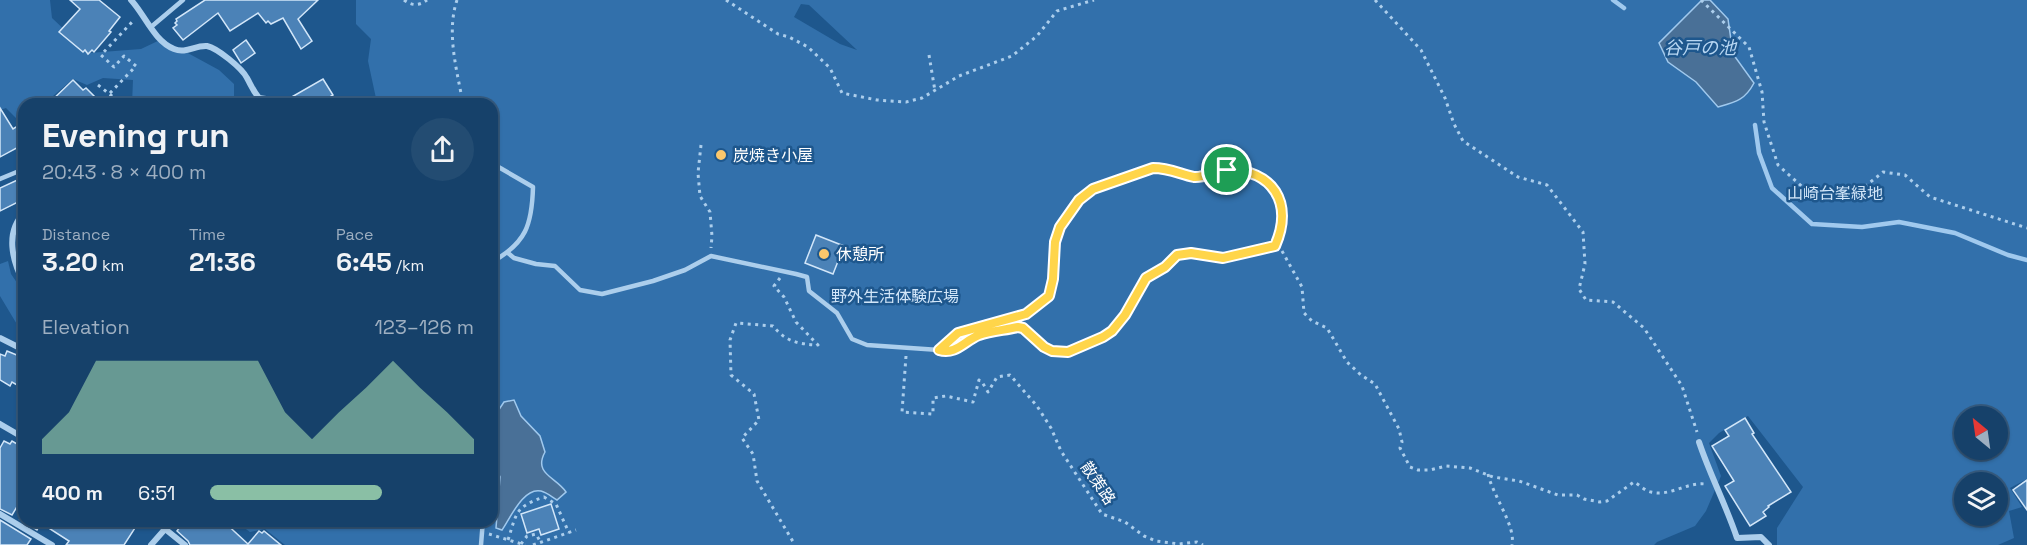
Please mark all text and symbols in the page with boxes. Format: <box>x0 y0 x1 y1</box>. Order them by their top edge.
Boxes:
water label: 谷戸の池 <box>1664 36 1738 59</box>
text: Evening run <box>42 115 230 157</box>
button: share <box>411 118 474 181</box>
pin <box>1201 144 1252 195</box>
place label: 炭焼き小屋 <box>733 145 813 166</box>
marker: 炭焼き小屋 <box>714 148 728 162</box>
icon: arrive <box>1210 153 1243 186</box>
text: 20:43 · 8 × 400 m <box>42 159 206 185</box>
park label: 山崎台峯緑地 <box>1787 183 1883 204</box>
text: Distance <box>42 224 110 245</box>
text: Time <box>189 224 225 245</box>
text: Pace <box>336 224 373 245</box>
place label: 休憩所 <box>836 244 884 265</box>
text: 3.20 <box>42 245 98 279</box>
text: 21:36 <box>189 245 256 279</box>
text: 6:45 <box>336 245 392 279</box>
marker: 休憩所 <box>817 247 831 261</box>
text: km <box>98 255 124 276</box>
text: /km <box>392 255 424 276</box>
park label: 野外生活体験広場 <box>831 286 959 307</box>
text: Elevation <box>42 314 130 340</box>
text: 123–126 m <box>374 314 474 340</box>
north arrow <box>1954 406 2008 460</box>
map controls <box>1954 406 2008 526</box>
street label: 散策路 <box>1076 457 1120 509</box>
button: layers <box>1954 472 2008 526</box>
text: 400 m <box>42 480 103 506</box>
text: 6:51 <box>138 480 175 506</box>

